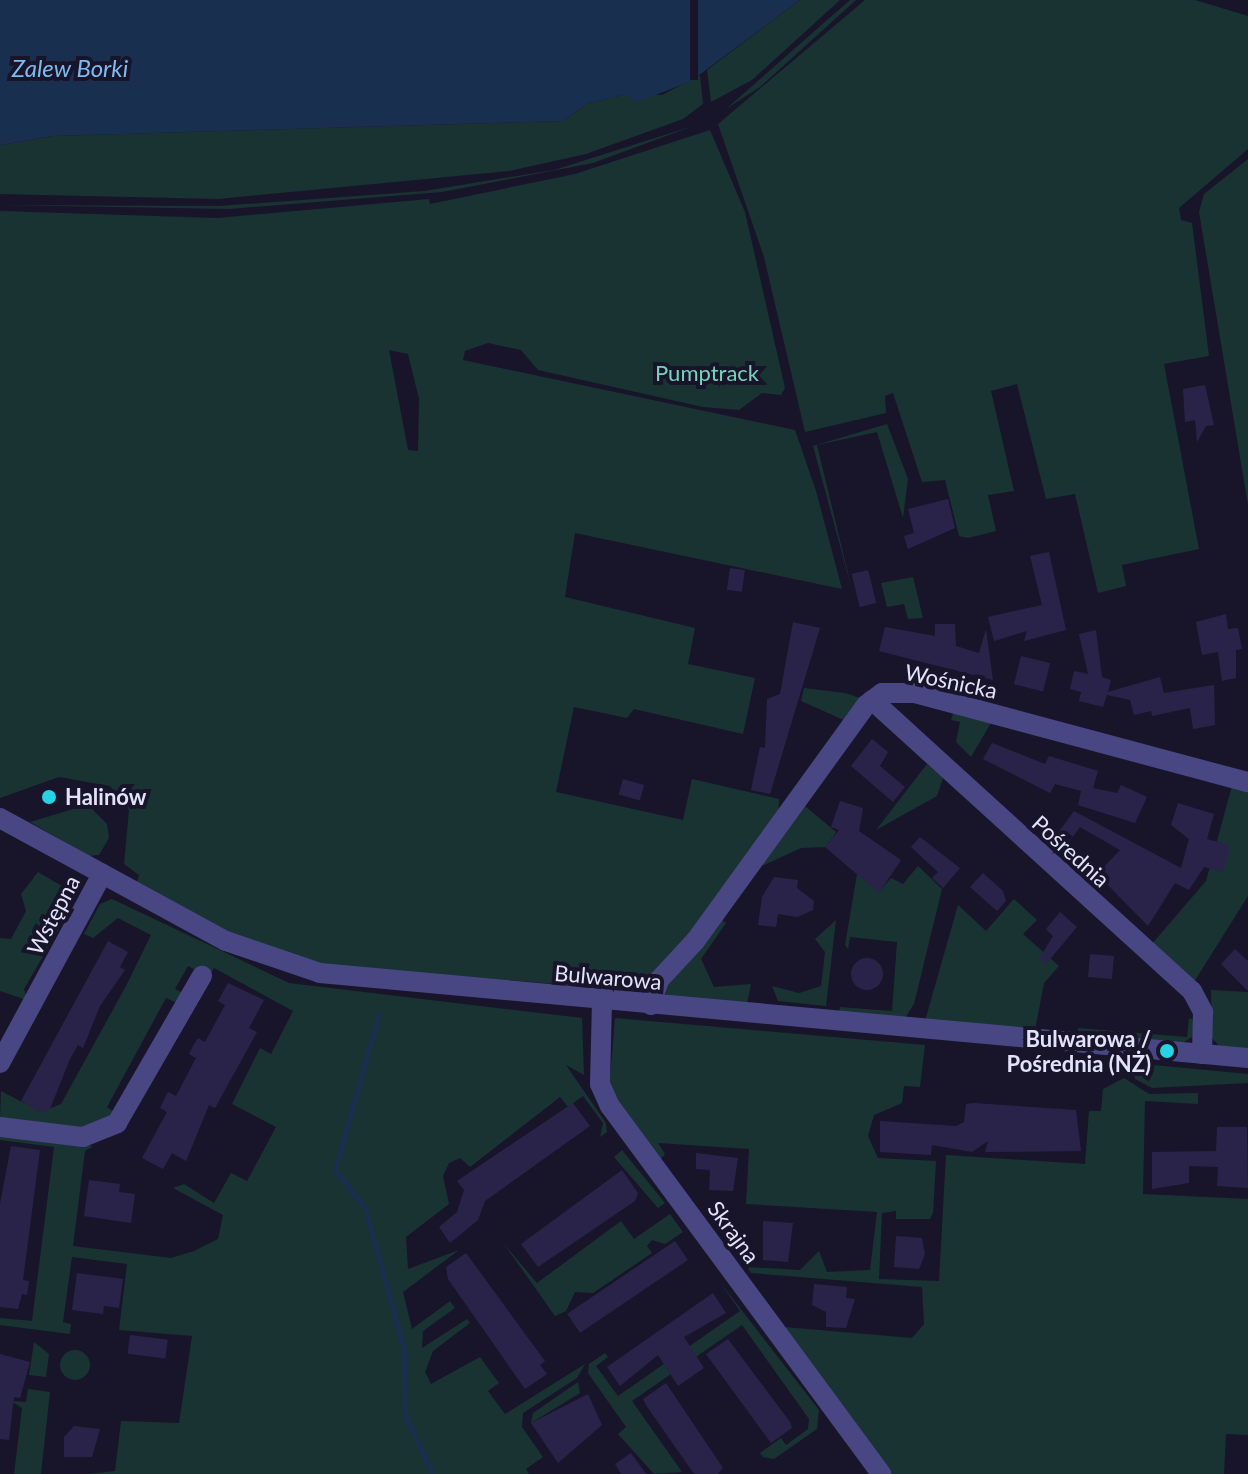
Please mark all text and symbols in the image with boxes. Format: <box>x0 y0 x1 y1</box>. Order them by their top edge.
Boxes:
water label: Zalew Borki <box>12 54 128 82</box>
park label: Pumptrack <box>655 360 759 386</box>
street label: Wośnicka <box>902 658 1000 704</box>
place label: Halinów <box>65 784 146 810</box>
marker: Halinów <box>40 788 58 806</box>
street label: Pośrednia <box>1027 810 1115 892</box>
street label: Wstępna <box>21 871 85 959</box>
street label: Bulwarowa <box>553 959 663 995</box>
place label: Bulwarowa / Pośrednia (NŻ) <box>1007 1025 1151 1076</box>
marker: Bulwarowa / Pośrednia (NŻ) <box>1158 1042 1176 1060</box>
street label: Skrajna <box>703 1196 765 1268</box>

